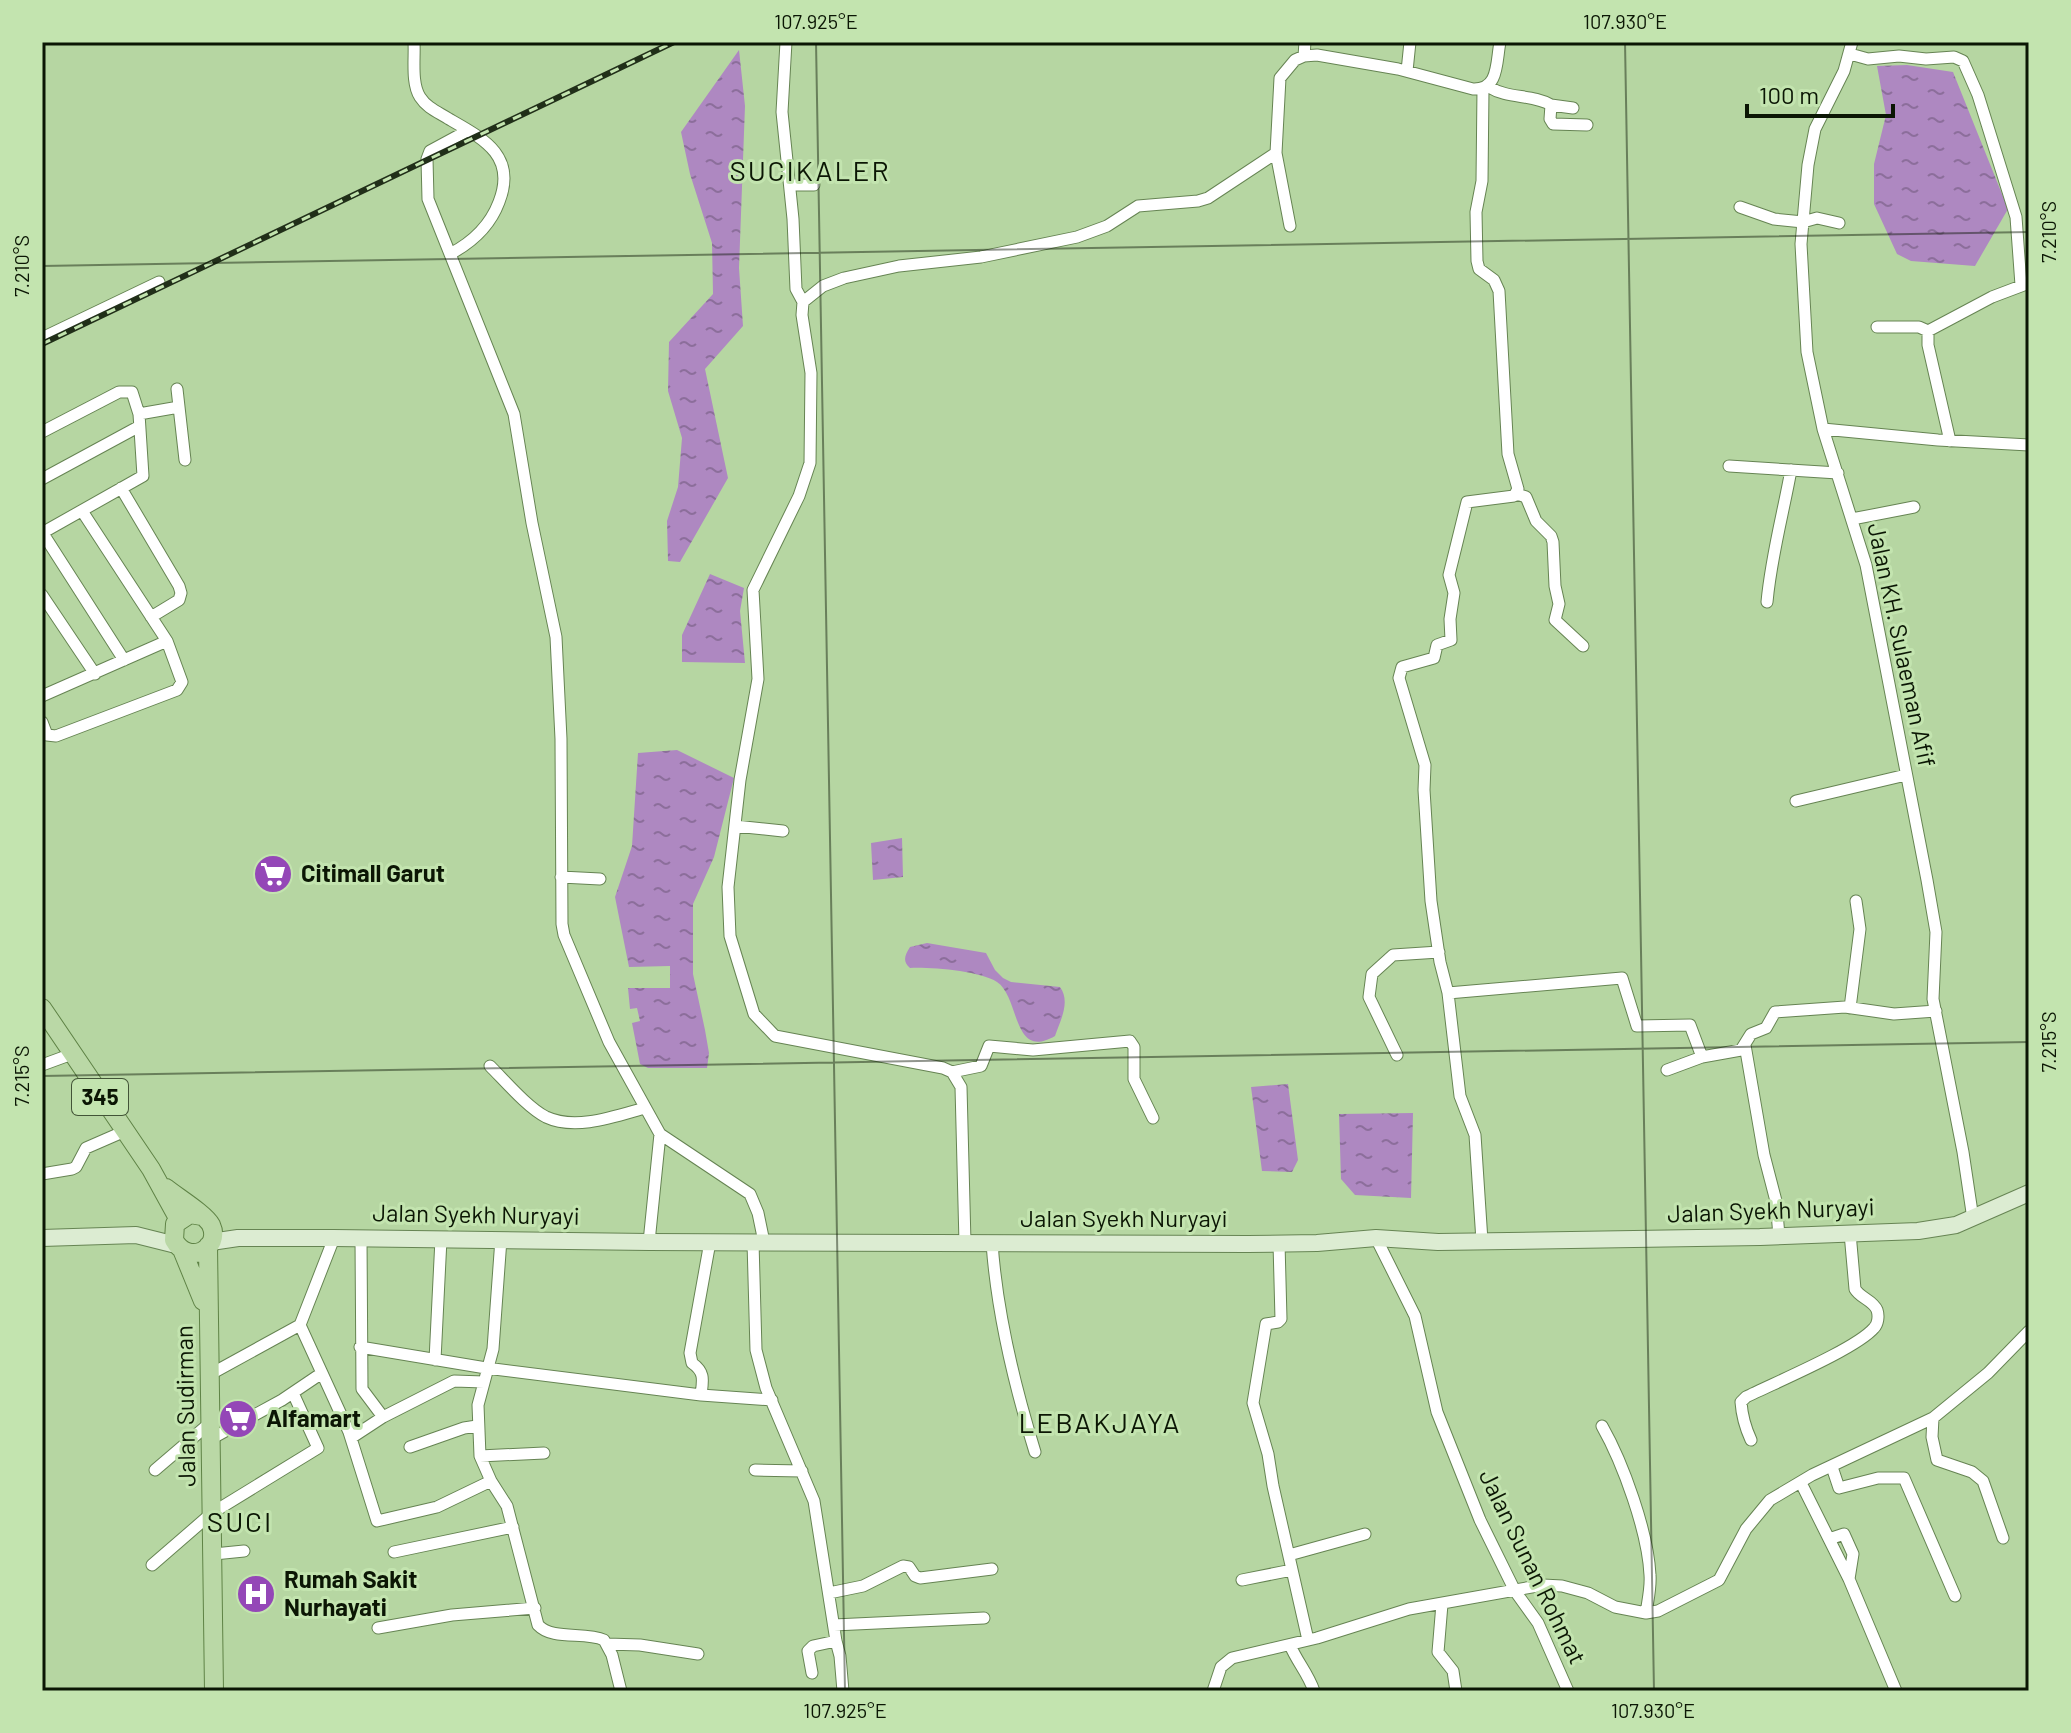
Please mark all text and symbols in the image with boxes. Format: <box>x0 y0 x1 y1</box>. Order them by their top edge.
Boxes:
text: 107.925°E <box>774 9 858 33</box>
text: 107.930°E <box>1583 9 1667 33</box>
scale bar <box>1747 68 1893 118</box>
text: 100 m <box>1759 80 1819 109</box>
district label: SUCIKALER <box>729 153 891 187</box>
text: 7.210°S <box>2036 201 2060 263</box>
text: 7.210°S <box>9 235 33 297</box>
street label: Jalan KH. Sulaeman Afif <box>1862 520 1942 769</box>
supermarket icon: Citimall Garut <box>252 853 294 895</box>
place label: Citimall Garut <box>301 858 445 887</box>
text: 7.215°S <box>2036 1011 2060 1073</box>
text: 7.215°S <box>9 1045 33 1107</box>
road number: 345 <box>72 1079 128 1115</box>
street label: Jalan Syekh Nuryayi <box>1667 1191 1875 1228</box>
street label: Jalan Syekh Nuryayi <box>372 1197 580 1230</box>
street label: Jalan Syekh Nuryayi <box>1020 1203 1228 1232</box>
street label: Jalan Sudirman <box>169 1325 200 1487</box>
supermarket icon: Alfamart <box>217 1398 259 1440</box>
place label: Alfamart <box>266 1403 361 1432</box>
district label: LEBAKJAYA <box>1018 1405 1182 1439</box>
street label: Jalan Sunan Rohmat <box>1474 1464 1593 1668</box>
district label: SUCI <box>207 1504 273 1538</box>
place label: Rumah Sakit Nurhayati <box>284 1564 417 1621</box>
hospital icon: Rumah Sakit Nurhayati <box>235 1573 277 1615</box>
text: 107.925°E <box>803 1698 887 1722</box>
text: 107.930°E <box>1611 1698 1695 1722</box>

